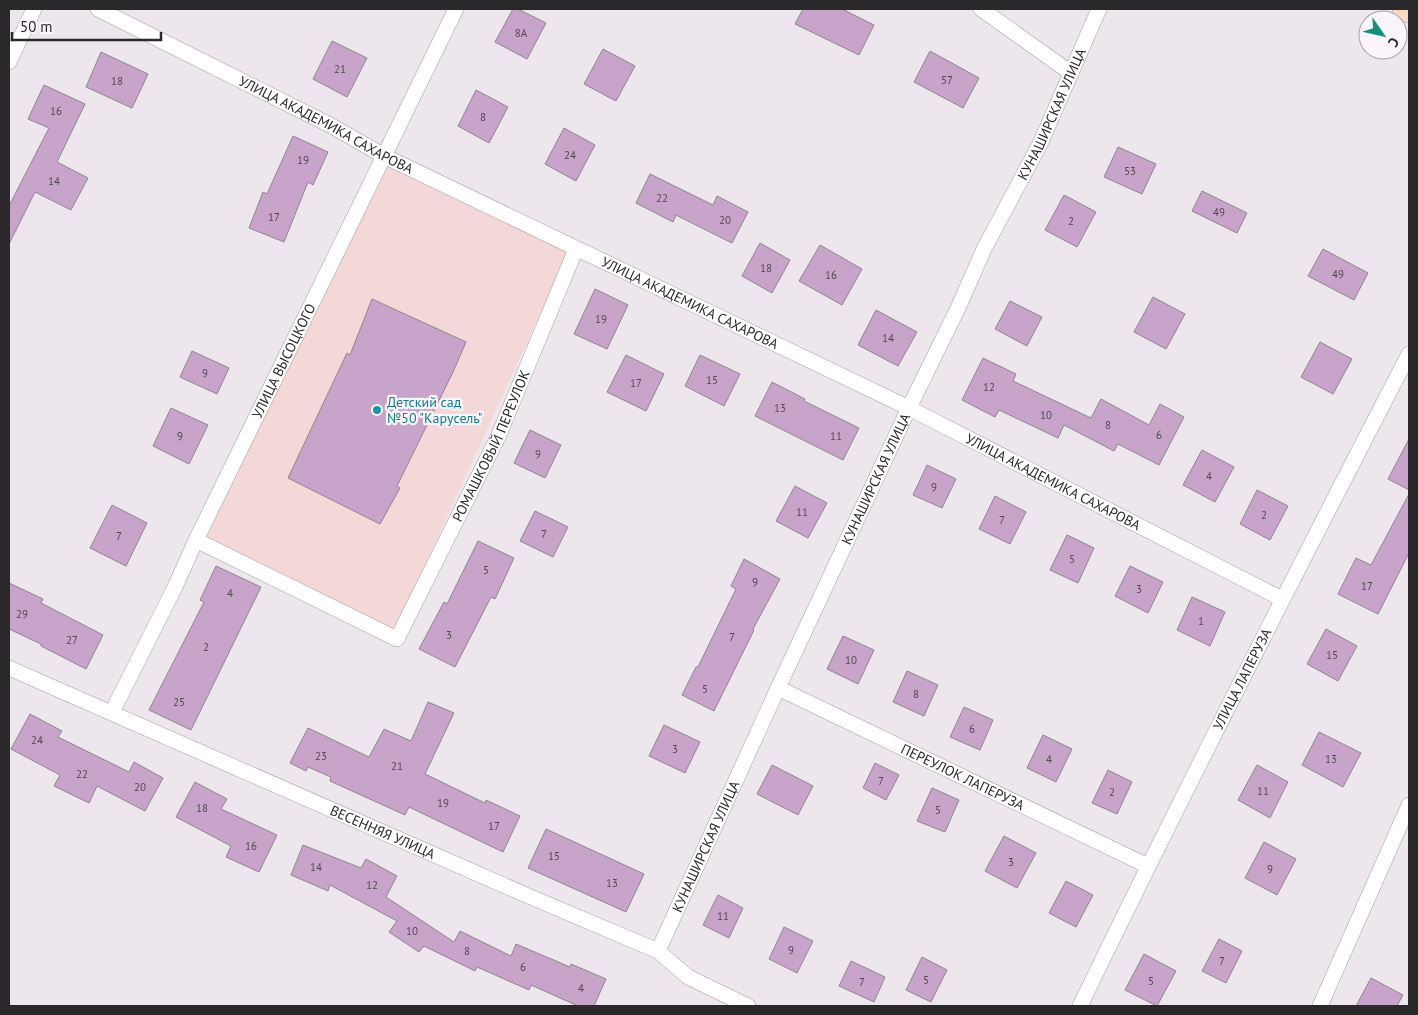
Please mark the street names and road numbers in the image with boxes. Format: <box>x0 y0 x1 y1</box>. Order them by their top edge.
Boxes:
street label: КУНАШИРСКАЯ УЛИЦА <box>1013 45 1090 183</box>
street label: УЛИЦА АКАДЕМИКА САХАРОВА <box>236 72 417 178</box>
street label: УЛИЦА АКАДЕМИКА САХАРОВА <box>598 253 782 353</box>
street label: УЛИЦА ВЫСОЦКОГО <box>248 300 319 421</box>
street label: РОМАШКОВЫЙ ПЕРЕУЛОК <box>448 367 534 525</box>
street label: КУНАШИРСКАЯ УЛИЦА <box>837 410 915 547</box>
street label: УЛИЦА АКАДЕМИКА САХАРОВА <box>963 430 1144 534</box>
street label: УЛИЦА ЛАПЕРУЗА <box>1209 625 1276 733</box>
street label: ПЕРЕУЛОК ЛАПЕРУЗА <box>898 740 1028 815</box>
street label: КУНАШИРСКАЯ УЛИЦА <box>668 777 744 915</box>
street label: ВЕСЕННЯЯ УЛИЦА <box>327 801 439 863</box>

